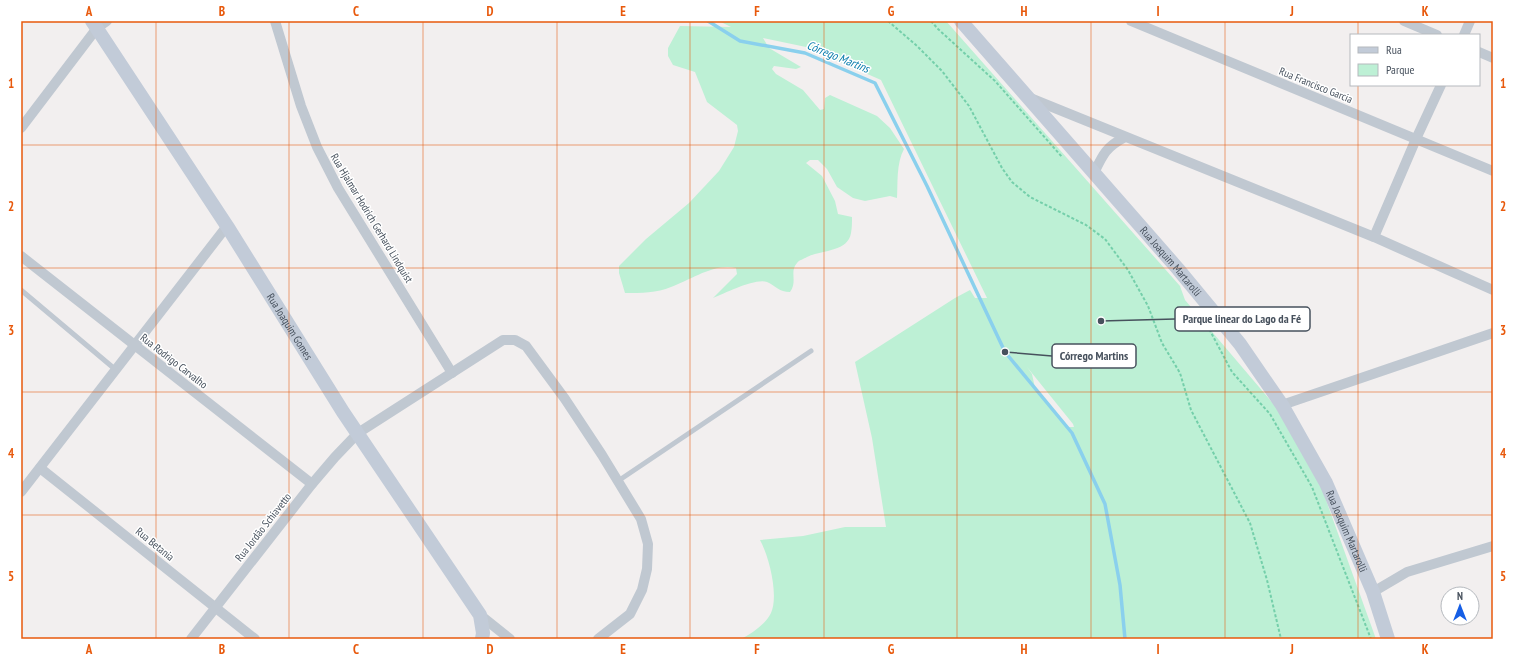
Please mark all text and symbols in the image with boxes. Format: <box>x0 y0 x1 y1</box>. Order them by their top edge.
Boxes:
text: A <box>85 3 93 20</box>
text: B <box>219 3 225 20</box>
text: C <box>353 3 359 20</box>
text: D <box>487 3 494 20</box>
text: E <box>620 3 626 20</box>
text: F <box>754 3 760 20</box>
text: G <box>888 3 895 20</box>
text: H <box>1021 3 1028 20</box>
text: I <box>1156 3 1160 20</box>
text: J <box>1289 3 1294 20</box>
text: K <box>1422 3 1429 20</box>
legend <box>1350 34 1480 86</box>
water label: Córrego Martins <box>805 37 873 77</box>
text: Rua <box>1386 42 1402 57</box>
text: Parque <box>1386 62 1415 77</box>
street label: Rua Francisco Garcia <box>1277 64 1355 106</box>
text: 1 <box>8 75 14 92</box>
text: 1 <box>1500 75 1506 92</box>
street label: Rua Hjalmar Hodrich Gerhard Lindquist <box>328 151 416 285</box>
text: 2 <box>8 198 14 215</box>
text: 2 <box>1500 198 1506 215</box>
street label: Rua Joaquim Martarolli <box>1137 224 1205 299</box>
street label: Rua Joaquim Gomes <box>264 291 316 363</box>
callout: Parque linear do Lago da Fé <box>1175 307 1310 331</box>
text: Parque linear do Lago da Fé <box>1183 311 1301 326</box>
text: 3 <box>8 322 14 339</box>
text: 3 <box>1500 322 1506 339</box>
street label: Rua Rodrigo Carvalho <box>138 330 211 392</box>
callout: Córrego Martins <box>1052 344 1136 368</box>
text: Córrego Martins <box>1060 348 1128 363</box>
text: 4 <box>8 445 15 462</box>
text: 4 <box>1500 445 1507 462</box>
street label: Rua Joaquim Martarolli <box>1323 488 1371 574</box>
street label: Rua Jordão Schiavetto <box>232 490 294 564</box>
street label: Rua Betania <box>133 524 177 564</box>
text: 5 <box>8 568 14 585</box>
text: 5 <box>1500 568 1506 585</box>
north arrow <box>1440 586 1480 626</box>
text: N <box>1457 589 1463 603</box>
text: A <box>85 641 93 658</box>
text: B <box>219 641 225 658</box>
text: C <box>353 641 359 658</box>
text: D <box>487 641 494 658</box>
text: E <box>620 641 626 658</box>
text: F <box>754 641 760 658</box>
text: G <box>888 641 895 658</box>
text: H <box>1021 641 1028 658</box>
text: I <box>1156 641 1160 658</box>
text: J <box>1289 641 1294 658</box>
text: K <box>1422 641 1429 658</box>

